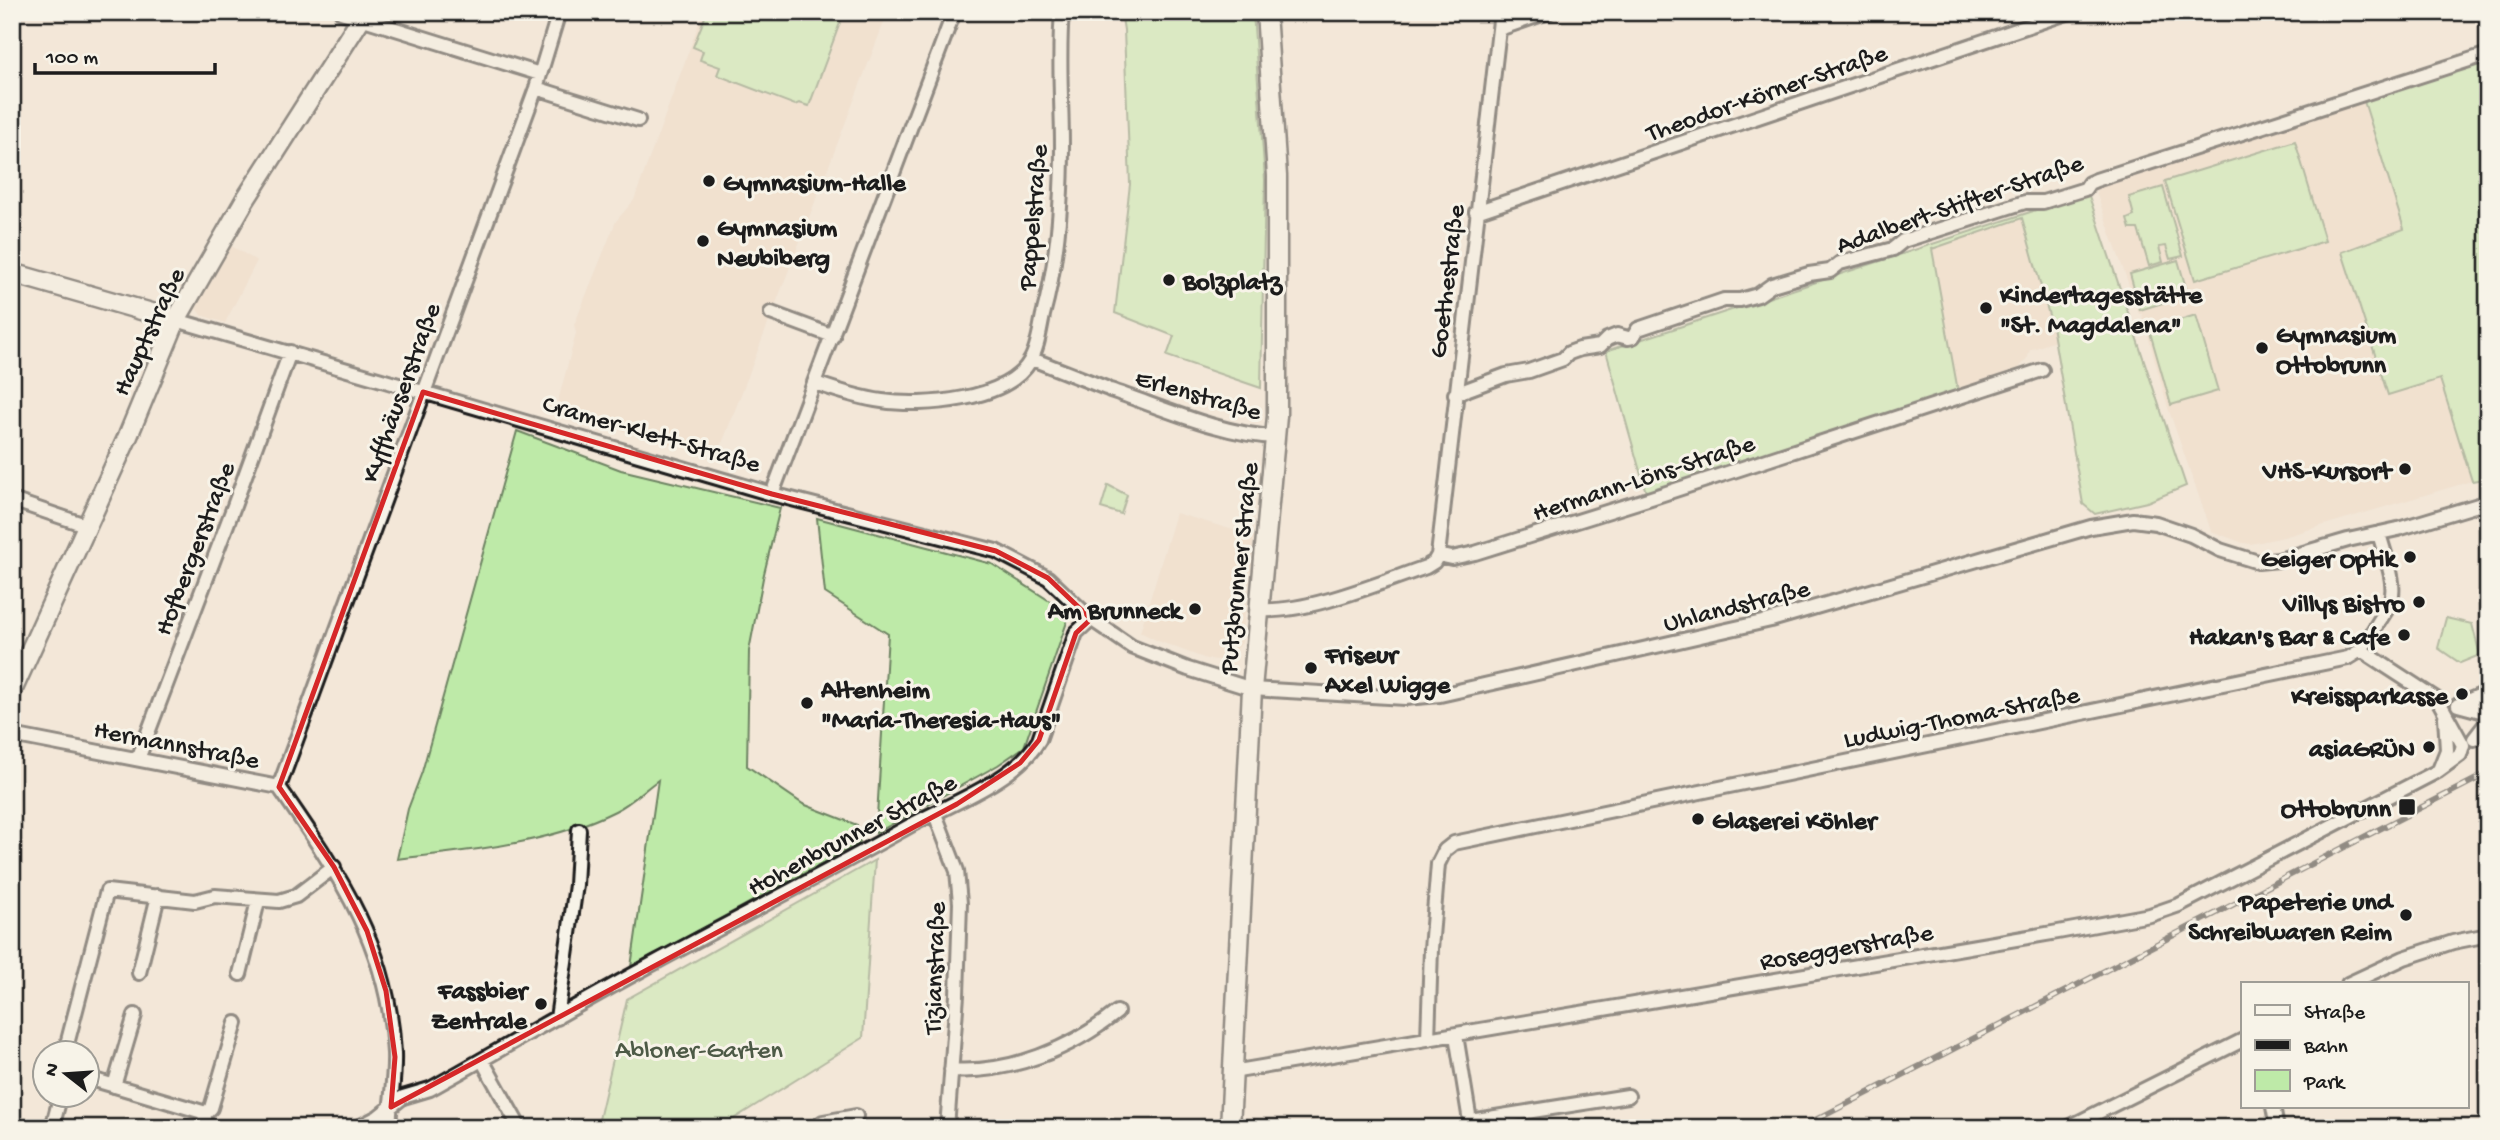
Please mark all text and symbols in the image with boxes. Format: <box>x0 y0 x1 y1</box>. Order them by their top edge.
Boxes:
scale bar <box>35 32 215 76</box>
street label: Theodor-Körner-Straße <box>1641 39 1893 152</box>
text: 100 m <box>45 47 98 72</box>
street label: Pappelstraße <box>1014 142 1057 293</box>
street label: Adalbert-Stifter-Straße <box>1833 149 2089 263</box>
place label: Gymnasium-Halle <box>723 170 907 201</box>
marker: Gymnasium-Halle <box>701 173 717 189</box>
street label: Goethestraße <box>1425 202 1474 360</box>
place label: Gymnasium Neubiberg <box>717 215 838 276</box>
marker: Gymnasium Neubiberg <box>695 233 711 249</box>
street label: Hauptstraße <box>108 263 195 402</box>
place label: Bolzplatz <box>1182 269 1284 300</box>
marker: Bolzplatz <box>1161 272 1177 288</box>
place label: Kindertagesstätte "St. Magdalena" <box>1999 282 2204 343</box>
street label: Kyffhäuserstraße <box>356 299 450 488</box>
marker: Kindertagesstätte "St. Magdalena" <box>1978 300 1994 316</box>
place label: Gymnasium Ottobrunn <box>2276 322 2397 383</box>
marker: Gymnasium Ottobrunn <box>2254 340 2270 356</box>
street label: Erlenstraße <box>1131 365 1265 430</box>
street label: Cramer-Klett-Straße <box>538 390 764 482</box>
street label: Hermann-Löns-Straße <box>1529 430 1760 531</box>
street label: Hofbergerstraße <box>150 458 245 641</box>
place label: VHS-Kursort <box>2262 458 2393 489</box>
street label: Putzbrunner Straße <box>1215 460 1268 677</box>
marker: VHS-Kursort <box>2397 461 2413 477</box>
place label: Geiger Optik <box>2261 546 2399 577</box>
marker: Geiger Optik <box>2402 549 2418 565</box>
street label: Uhlandstraße <box>1661 575 1814 642</box>
place label: Villys Bistro <box>2282 591 2406 622</box>
marker: Villys Bistro <box>2411 594 2427 610</box>
place label: Am Brunneck <box>1047 598 1184 629</box>
marker: Am Brunneck <box>1187 601 1203 617</box>
place label: Hakan's Bar & Cafe <box>2189 624 2392 655</box>
marker: Hakan's Bar & Cafe <box>2396 627 2412 643</box>
place label: Friseur Axel Wigge <box>1324 642 1452 703</box>
marker: Friseur Axel Wigge <box>1303 660 1319 676</box>
place label: Altenheim "Maria-Theresia-Haus" <box>820 677 1061 738</box>
street label: Ludwig-Thoma-Straße <box>1841 681 2083 758</box>
place label: Kreissparkasse <box>2290 683 2450 714</box>
marker: Kreissparkasse <box>2454 686 2470 702</box>
marker: Altenheim "Maria-Theresia-Haus" <box>799 695 815 711</box>
street label: Hermannstraße <box>91 716 262 779</box>
place label: asiaGRÜN <box>2308 736 2415 767</box>
marker: asiaGRÜN <box>2421 739 2437 755</box>
street label: Hohenbrunner Straße <box>743 769 963 905</box>
place label: Ottobrunn <box>2281 796 2392 827</box>
marker: Ottobrunn <box>2397 797 2417 817</box>
place label: Glaserei Köhler <box>1712 808 1879 839</box>
marker: Glaserei Köhler <box>1690 811 1706 827</box>
place label: Papeterie und Schreibwaren Reim <box>2188 889 2395 950</box>
street label: Tizianstraße <box>920 901 955 1037</box>
marker: Papeterie und Schreibwaren Reim <box>2398 907 2414 923</box>
street label: Roseggerstraße <box>1758 919 1936 980</box>
place label: Fassbier Zentrale <box>431 978 530 1039</box>
legend <box>2241 982 2468 1108</box>
marker: Fassbier Zentrale <box>533 996 549 1012</box>
text: Straße <box>2304 1002 2366 1027</box>
text: Bahn <box>2303 1036 2348 1061</box>
park label: Abloner-Garten <box>615 1037 784 1068</box>
north arrow <box>32 1038 102 1108</box>
text: N <box>40 1061 66 1079</box>
text: Park <box>2303 1072 2347 1097</box>

